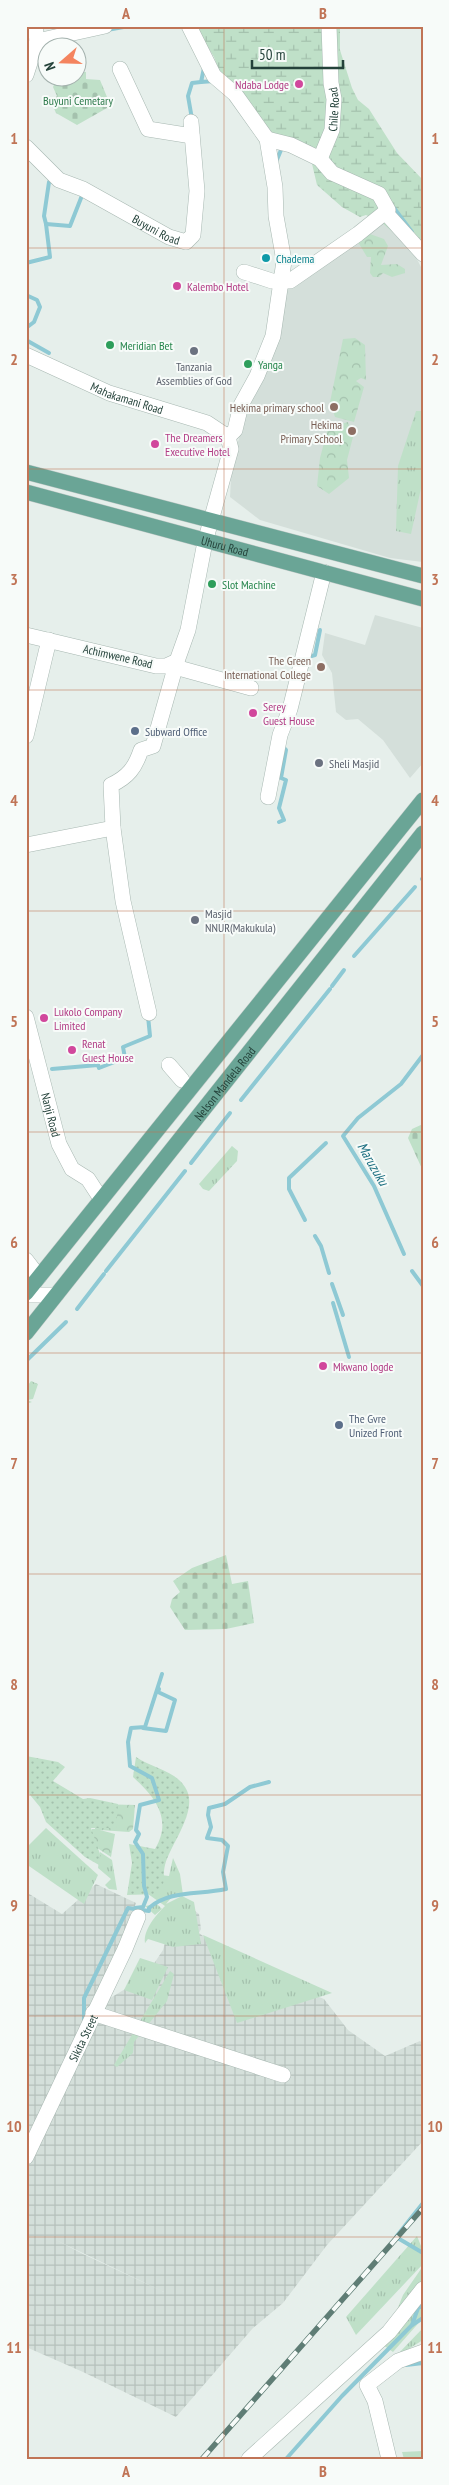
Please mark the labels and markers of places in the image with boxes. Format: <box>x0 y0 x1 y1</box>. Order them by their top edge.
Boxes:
place label: Ndaba Lodge <box>235 77 289 92</box>
marker: Ndaba Lodge <box>293 78 305 90</box>
place label: Chadema <box>276 251 315 266</box>
marker: Chadema <box>260 252 272 264</box>
place label: Kalembo Hotel <box>187 279 249 294</box>
marker: Kalembo Hotel <box>171 280 183 292</box>
place label: Meridian Bet <box>120 338 174 353</box>
marker: Meridian Bet <box>104 339 116 351</box>
marker: Tanzania Assemblies of God <box>188 345 200 357</box>
place label: Yanga <box>258 357 283 372</box>
marker: Yanga <box>242 358 254 370</box>
place label: Tanzania Assemblies of God <box>156 359 232 388</box>
place label: Hekima primary school <box>230 400 324 415</box>
marker: Hekima primary school <box>328 401 340 413</box>
place label: Hekima Primary School <box>281 417 342 446</box>
marker: Hekima Primary School <box>346 425 358 437</box>
place label: The Dreamers Executive Hotel <box>165 430 230 459</box>
marker: The Dreamers Executive Hotel <box>149 438 161 450</box>
place label: Slot Machine <box>222 577 276 592</box>
marker: Slot Machine <box>206 578 218 590</box>
place label: The Green International College <box>224 653 311 682</box>
marker: The Green International College <box>315 661 327 673</box>
place label: Serey Guest House <box>263 699 315 728</box>
marker: Serey Guest House <box>247 707 259 719</box>
place label: Subward Office <box>145 724 207 739</box>
marker: Subward Office <box>129 725 141 737</box>
place label: Sheli Masjid <box>329 756 379 771</box>
marker: Sheli Masjid <box>313 757 325 769</box>
place label: Masjid NNUR(Makukula) <box>205 906 275 935</box>
marker: Masjid NNUR(Makukula) <box>189 914 201 926</box>
place label: Lukolo Company Limited <box>54 1004 123 1033</box>
marker: Lukolo Company Limited <box>38 1012 50 1024</box>
place label: Renat Guest House <box>82 1036 134 1065</box>
marker: Renat Guest House <box>66 1044 78 1056</box>
place label: Mkwano logde <box>333 1359 394 1374</box>
marker: Mkwano logde <box>317 1360 329 1372</box>
place label: The Gvre Unized Front <box>349 1411 403 1440</box>
marker: The Gvre Unized Front <box>333 1419 345 1431</box>

